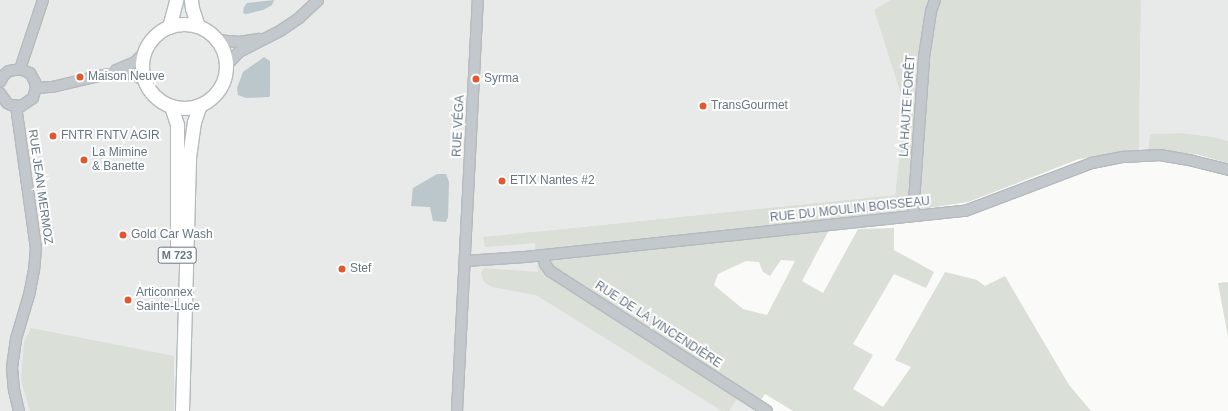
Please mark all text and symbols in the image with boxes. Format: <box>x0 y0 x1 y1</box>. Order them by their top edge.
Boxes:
street label: LA HAUTE FORÊT <box>897 54 919 158</box>
place label: Maison Neuve <box>88 70 165 84</box>
marker: Maison Neuve <box>75 72 85 82</box>
place label: Syrma <box>484 72 519 86</box>
marker: Syrma <box>471 74 481 84</box>
street label: RUE VÉGA <box>450 95 468 157</box>
place label: TransGourmet <box>711 99 788 113</box>
marker: TransGourmet <box>698 101 708 111</box>
street label: RUE JEAN MERMOZ <box>25 129 55 245</box>
place label: FNTR FNTV AGIR <box>61 129 160 143</box>
marker: FNTR FNTV AGIR <box>48 131 58 141</box>
place label: La Mimine & Banette <box>92 146 147 174</box>
marker: La Mimine & Banette <box>79 155 89 165</box>
place label: ETIX Nantes #2 <box>510 174 595 188</box>
marker: ETIX Nantes #2 <box>497 176 507 186</box>
street label: RUE DU MOULIN BOISSEAU <box>769 194 931 226</box>
place label: Gold Car Wash <box>131 228 213 242</box>
marker: Gold Car Wash <box>118 230 128 240</box>
road number: M 723 <box>157 246 197 264</box>
place label: Stef <box>350 262 371 276</box>
marker: Stef <box>337 264 347 274</box>
street label: RUE DE LA VINCENDIÈRE <box>592 278 724 372</box>
place label: Articonnex Sainte-Luce <box>136 286 200 314</box>
marker: Articonnex Sainte-Luce <box>123 295 133 305</box>

